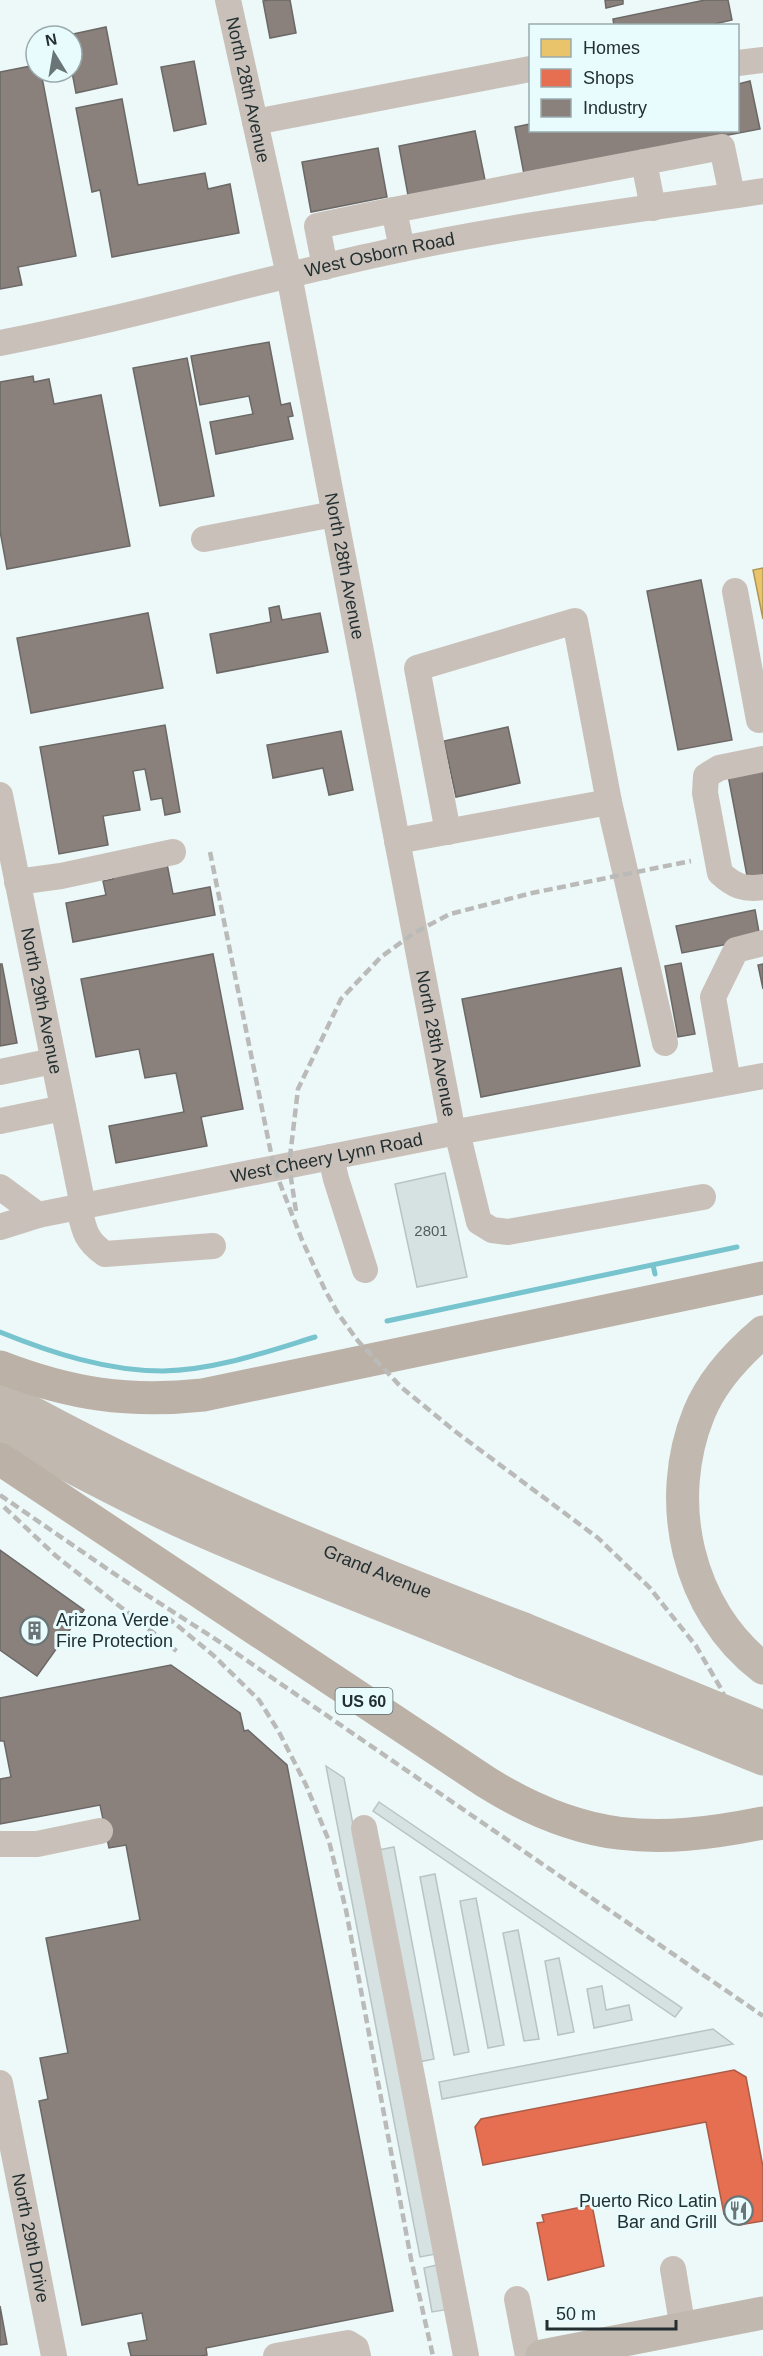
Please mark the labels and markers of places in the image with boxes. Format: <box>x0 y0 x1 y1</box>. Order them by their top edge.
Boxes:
place label: Arizona Verde Fire Protection <box>56 1610 173 1651</box>
building icon: Arizona Verde Fire Protection <box>19 1614 51 1646</box>
place label: Puerto Rico Latin Bar and Grill <box>579 2191 717 2232</box>
restaurant icon: Puerto Rico Latin Bar and Grill <box>722 2195 754 2227</box>

